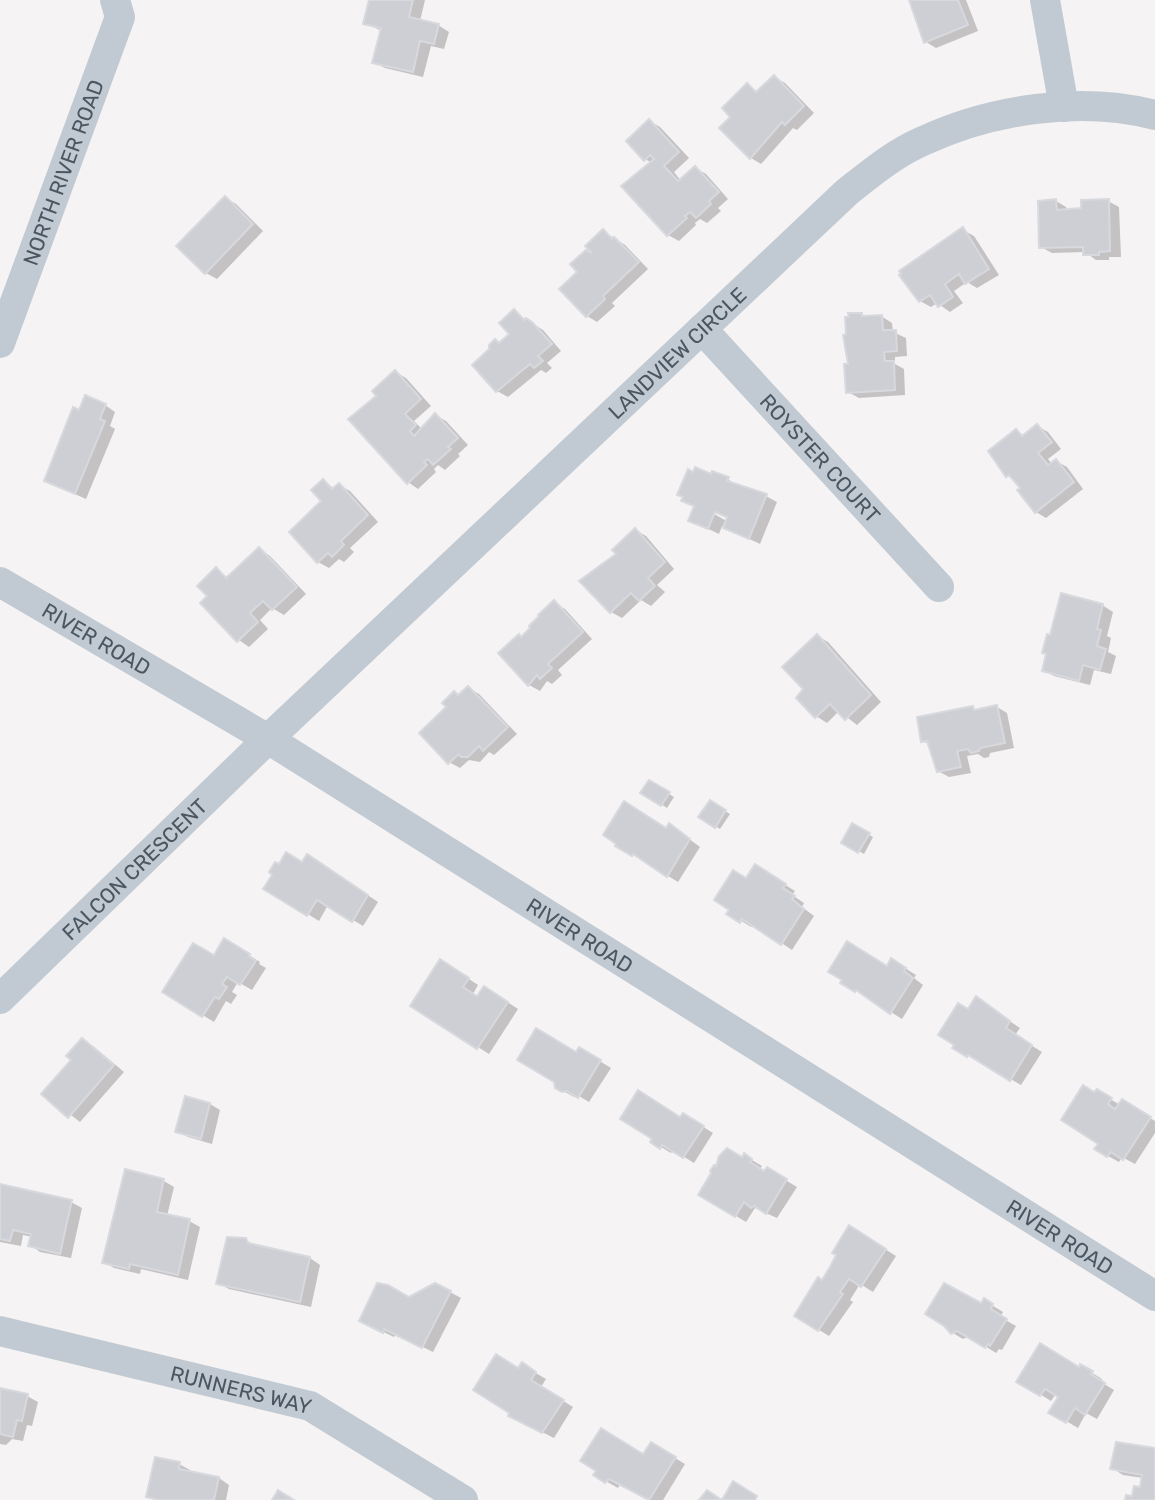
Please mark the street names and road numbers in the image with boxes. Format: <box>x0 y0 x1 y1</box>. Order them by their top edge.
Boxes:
street label: NORTH RIVER ROAD <box>17 76 108 268</box>
street label: LANDVIEW CIRCLE <box>603 282 751 424</box>
street label: ROYSTER COURT <box>755 388 886 527</box>
street label: RIVER ROAD <box>38 597 155 680</box>
street label: FALCON CRESCENT <box>57 793 212 945</box>
street label: RIVER ROAD <box>522 892 638 978</box>
street label: RIVER ROAD <box>1002 1194 1118 1279</box>
street label: RUNNERS WAY <box>168 1360 314 1418</box>

